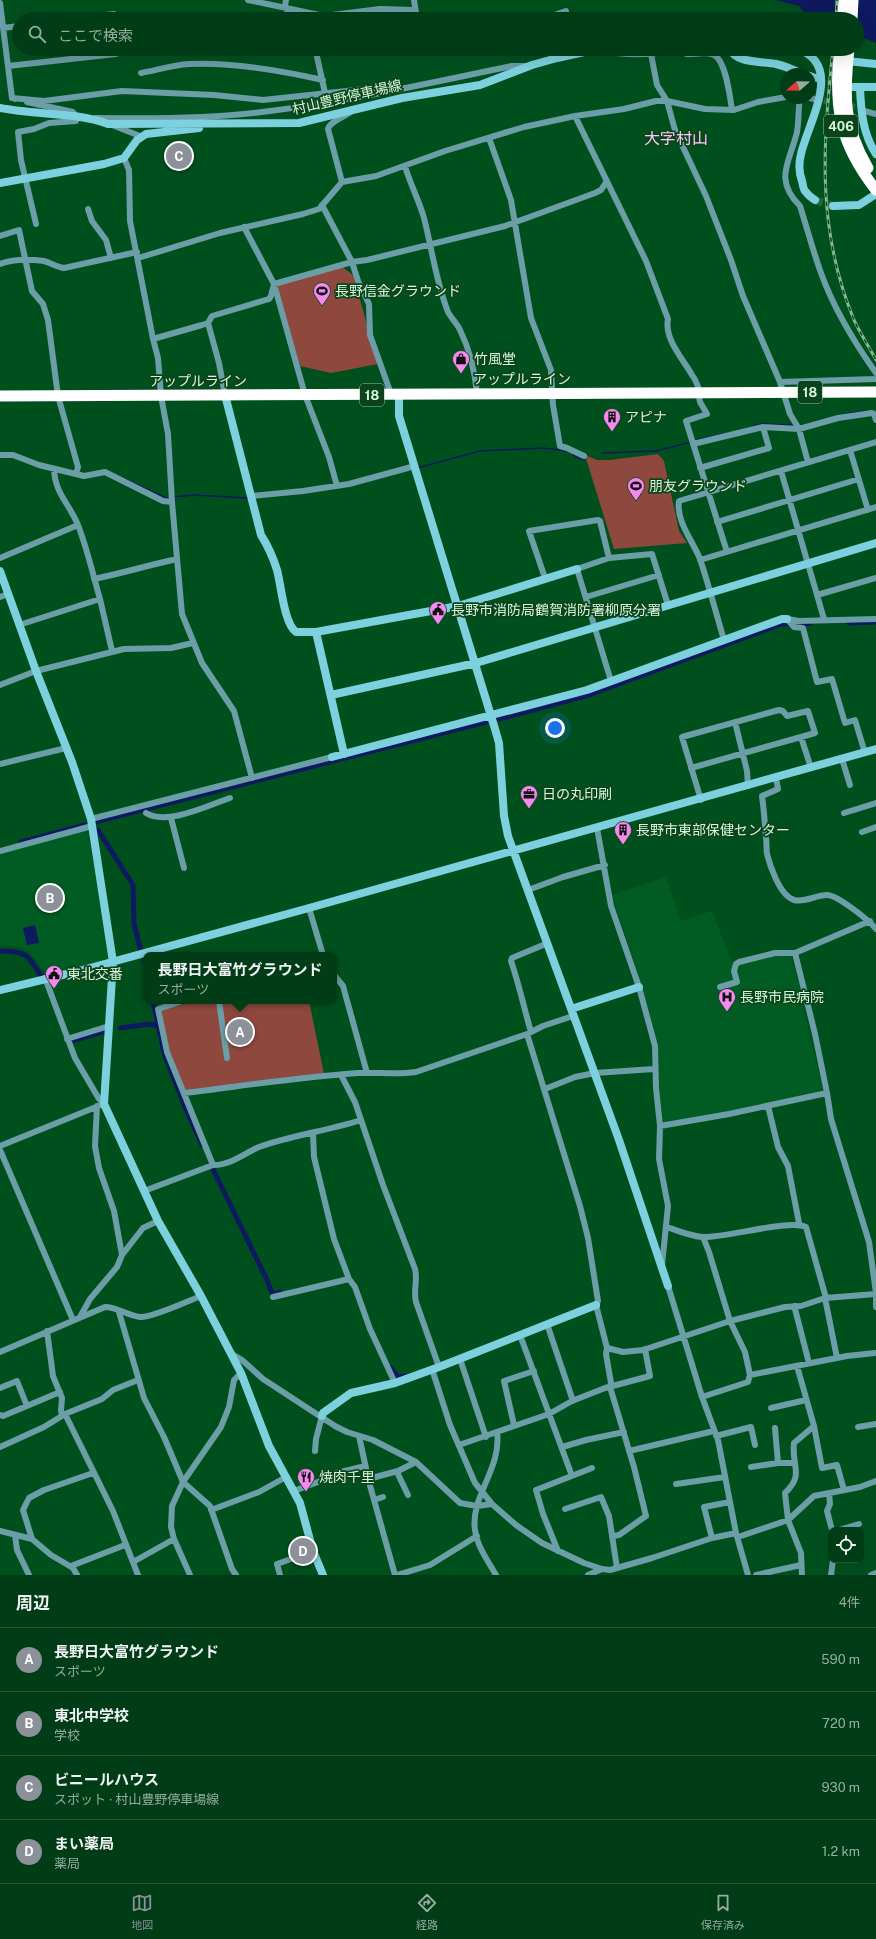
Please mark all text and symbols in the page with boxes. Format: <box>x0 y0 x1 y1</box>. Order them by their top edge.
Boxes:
search box <box>12 12 864 56</box>
icon: search <box>26 23 48 45</box>
text: ここで検索 <box>58 27 133 44</box>
north arrow <box>780 68 816 104</box>
street label: 村山豊野停車場線 <box>291 77 403 117</box>
road number: 406 <box>824 115 858 137</box>
district label: 大字村山 <box>644 129 708 148</box>
pin: C <box>166 141 192 171</box>
sports icon: 長野信金グラウンド <box>312 281 332 306</box>
place label: 長野信金グラウンド <box>335 283 461 299</box>
shop icon: 竹風堂 <box>451 349 471 374</box>
place label: 竹風堂 <box>474 351 516 367</box>
street label: アップルライン <box>473 371 571 387</box>
street label: アップルライン <box>149 373 247 389</box>
road number: 18 <box>798 381 822 403</box>
road number: 18 <box>360 384 384 406</box>
building icon: アピナ <box>602 407 622 432</box>
place label: アピナ <box>625 409 667 425</box>
sports icon: 朋友グラウンド <box>626 476 646 501</box>
place label: 朋友グラウンド <box>649 478 747 494</box>
public building icon: 長野市消防局鶴賀消防署柳原分署 <box>428 600 448 625</box>
place label: 長野市消防局鶴賀消防署柳原分署 <box>451 602 661 618</box>
your location <box>545 718 565 738</box>
office icon: 日の丸印刷 <box>519 784 539 809</box>
place label: 日の丸印刷 <box>542 786 612 802</box>
building icon: 長野市東部保健センター <box>613 820 633 845</box>
place label: 長野市東部保健センター <box>636 822 790 838</box>
pin: B <box>37 883 63 913</box>
popup <box>143 952 337 1004</box>
text: 長野日大富竹グラウンド <box>157 961 323 978</box>
public building icon: 東北交番 <box>44 964 64 989</box>
place label: 東北交番 <box>67 966 123 982</box>
text: スポーツ <box>157 982 209 997</box>
hospital icon: 長野市民病院 <box>717 987 737 1012</box>
place label: 長野市民病院 <box>740 989 824 1005</box>
pin: A <box>227 1017 253 1047</box>
restaurant icon: 焼肉千里 <box>296 1467 316 1492</box>
place label: 焼肉千里 <box>319 1469 375 1485</box>
map controls <box>828 1527 864 1563</box>
button: locate <box>828 1527 864 1563</box>
pin: D <box>290 1536 316 1566</box>
text: 周辺 <box>16 1593 50 1613</box>
text: 4件 <box>839 1595 860 1610</box>
text: 長野日大富竹グラウンド <box>54 1643 219 1660</box>
text: A <box>24 1652 34 1667</box>
text: 590 m <box>821 1652 860 1667</box>
text: スポーツ <box>54 1664 106 1679</box>
text: 東北中学校 <box>54 1707 129 1724</box>
text: B <box>25 1716 33 1731</box>
text: 720 m <box>822 1716 860 1731</box>
text: 学校 <box>54 1728 80 1743</box>
text: ビニールハウス <box>54 1771 159 1788</box>
text: C <box>24 1780 34 1795</box>
text: 930 m <box>822 1780 860 1795</box>
text: スポット · 村山豊野停車場線 <box>54 1792 219 1807</box>
text: まい薬局 <box>54 1835 114 1852</box>
text: D <box>24 1844 34 1859</box>
text: 1.2 km <box>822 1844 860 1859</box>
text: 薬局 <box>54 1856 80 1871</box>
tab: 地図 <box>131 1892 153 1932</box>
tab: 経路 <box>416 1892 438 1932</box>
tab: 保存済み <box>701 1892 745 1932</box>

